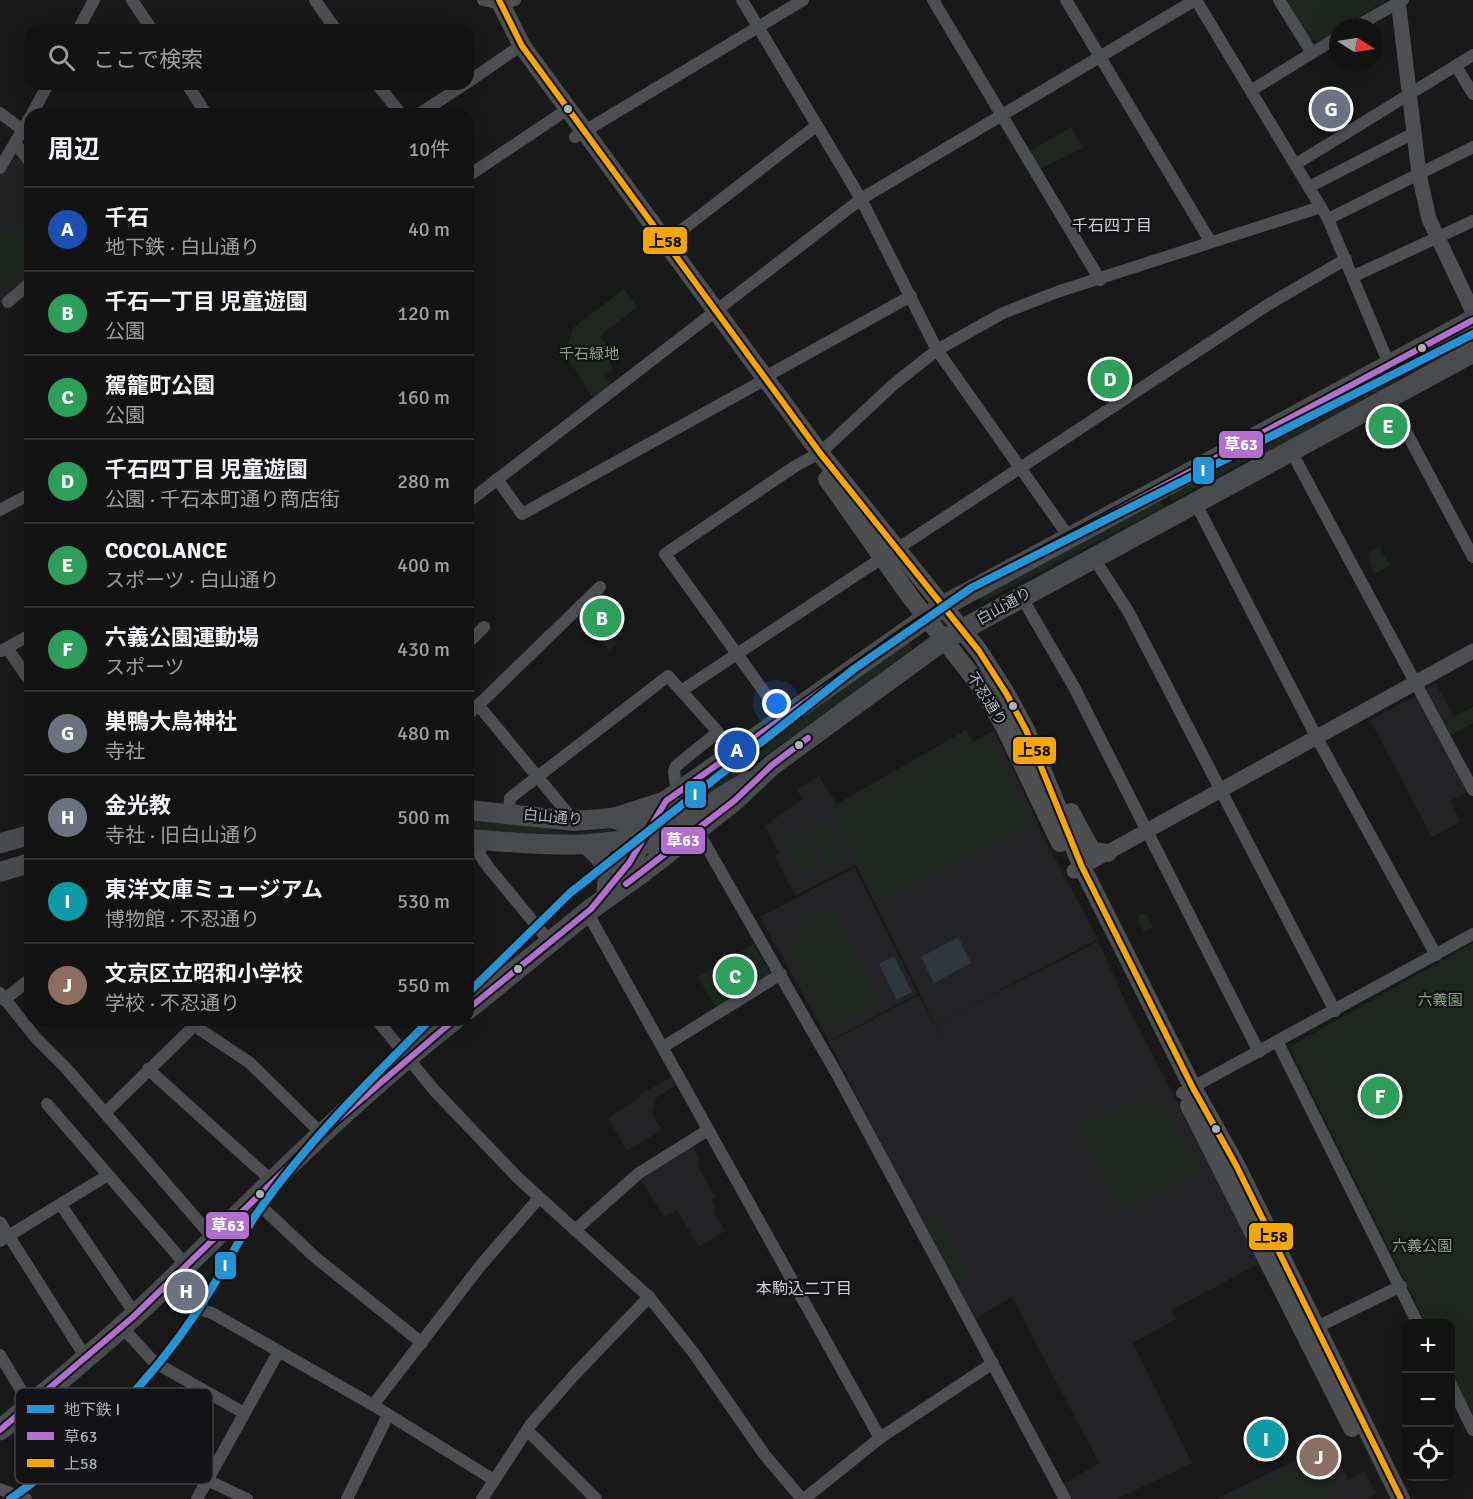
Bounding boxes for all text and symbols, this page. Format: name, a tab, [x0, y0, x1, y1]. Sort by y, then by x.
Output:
north arrow	[1329, 18, 1383, 72]
search box	[24, 24, 474, 90]
icon: search	[45, 41, 78, 74]
text: ここで検索	[93, 46, 203, 73]
pin: G	[1312, 86, 1350, 132]
unlabelled marker	[562, 103, 574, 115]
text: 周辺	[48, 134, 100, 166]
text: 10件	[408, 137, 450, 162]
text: 千石	[105, 204, 149, 231]
district label: 千石四丁目	[1072, 216, 1152, 236]
text: A	[61, 217, 74, 242]
text: 40 m	[408, 217, 450, 242]
line badge: 上58	[642, 226, 688, 255]
text: 上58	[648, 232, 682, 252]
text: 地下鉄 · 白山通り	[105, 235, 260, 260]
text: 千石一丁目 児童遊園	[105, 288, 308, 315]
text: B	[61, 301, 74, 326]
text: 120 m	[397, 301, 450, 326]
text: 公園	[105, 319, 145, 344]
unlabelled marker	[1416, 342, 1428, 354]
park label: 千石緑地	[559, 345, 619, 363]
pin: D	[1090, 356, 1130, 401]
text: 駕籠町公園	[105, 372, 215, 399]
text: C	[61, 385, 74, 410]
text: 160 m	[397, 385, 450, 410]
text: 公園	[105, 403, 145, 428]
pin: E	[1368, 404, 1408, 448]
line badge: 草63	[1218, 430, 1264, 459]
text: 草63	[1224, 435, 1258, 455]
text: 千石四丁目 児童遊園	[105, 456, 308, 483]
line badge: I	[1192, 456, 1215, 485]
text: I	[1200, 461, 1206, 481]
text: D	[61, 469, 74, 494]
text: 280 m	[397, 469, 450, 494]
text: 公園 · 千石本町通り商店街	[105, 487, 340, 512]
text: COCOLANCE	[105, 537, 228, 564]
text: E	[62, 553, 73, 578]
text: 400 m	[397, 553, 450, 578]
text: スポーツ · 白山通り	[105, 568, 280, 593]
street label: 白山通り	[973, 584, 1035, 628]
pin: B	[582, 596, 622, 640]
text: 六義公園運動場	[105, 624, 259, 651]
text: F	[62, 637, 73, 662]
text: 430 m	[397, 637, 450, 662]
text: スポーツ	[105, 655, 185, 680]
street label: 不忍通り	[963, 669, 1011, 729]
your location	[762, 689, 791, 718]
unlabelled marker	[1007, 700, 1019, 712]
text: 巣鴨大鳥神社	[105, 708, 237, 735]
text: G	[61, 721, 74, 746]
text: 480 m	[397, 721, 450, 746]
pin: A	[718, 728, 756, 772]
line badge: 上58	[1012, 736, 1057, 765]
text: 寺社	[105, 739, 145, 764]
unlabelled marker	[793, 739, 805, 751]
text: 上58	[1017, 741, 1051, 761]
line badge: I	[684, 780, 707, 809]
text: I	[692, 785, 698, 805]
text: 金光教	[105, 792, 171, 819]
text: H	[61, 805, 74, 830]
text: 500 m	[397, 805, 450, 830]
street label: 白山通り	[522, 805, 584, 829]
text: 寺社 · 旧白山通り	[105, 823, 260, 848]
line badge: 草63	[660, 826, 706, 855]
text: 草63	[666, 831, 700, 851]
text: 東洋文庫ミュージアム	[105, 876, 323, 903]
text: I	[64, 889, 71, 914]
text: 530 m	[397, 889, 450, 914]
text: 博物館 · 不忍通り	[105, 907, 260, 932]
pin: C	[716, 954, 754, 998]
text: 文京区立昭和小学校	[105, 960, 303, 987]
unlabelled marker	[512, 963, 524, 975]
text: J	[63, 973, 72, 998]
text: 550 m	[397, 973, 450, 998]
text: 学校 · 不忍通り	[105, 991, 240, 1016]
park label: 六義園	[1417, 991, 1463, 1009]
pin: F	[1360, 1074, 1400, 1118]
unlabelled marker	[1210, 1123, 1222, 1135]
unlabelled marker	[254, 1188, 266, 1200]
line badge: 草63	[205, 1211, 250, 1240]
text: 草63	[211, 1216, 245, 1236]
line badge: 上58	[1248, 1222, 1294, 1251]
text: 上58	[1254, 1227, 1288, 1247]
park label: 六義公園	[1392, 1237, 1452, 1255]
line badge: I	[214, 1251, 237, 1280]
text: I	[222, 1256, 228, 1276]
pin: H	[166, 1268, 206, 1314]
district label: 本駒込二丁目	[756, 1279, 852, 1299]
map controls	[1401, 1319, 1455, 1481]
button: +	[1401, 1319, 1455, 1373]
button: −	[1401, 1373, 1455, 1427]
legend	[15, 1388, 213, 1484]
text: 地下鉄 I	[64, 1400, 120, 1420]
pin: I	[1246, 1416, 1286, 1462]
text: 草63	[64, 1427, 97, 1447]
button: locate	[1401, 1427, 1455, 1481]
pin: J	[1300, 1434, 1338, 1480]
text: 上58	[64, 1454, 97, 1474]

